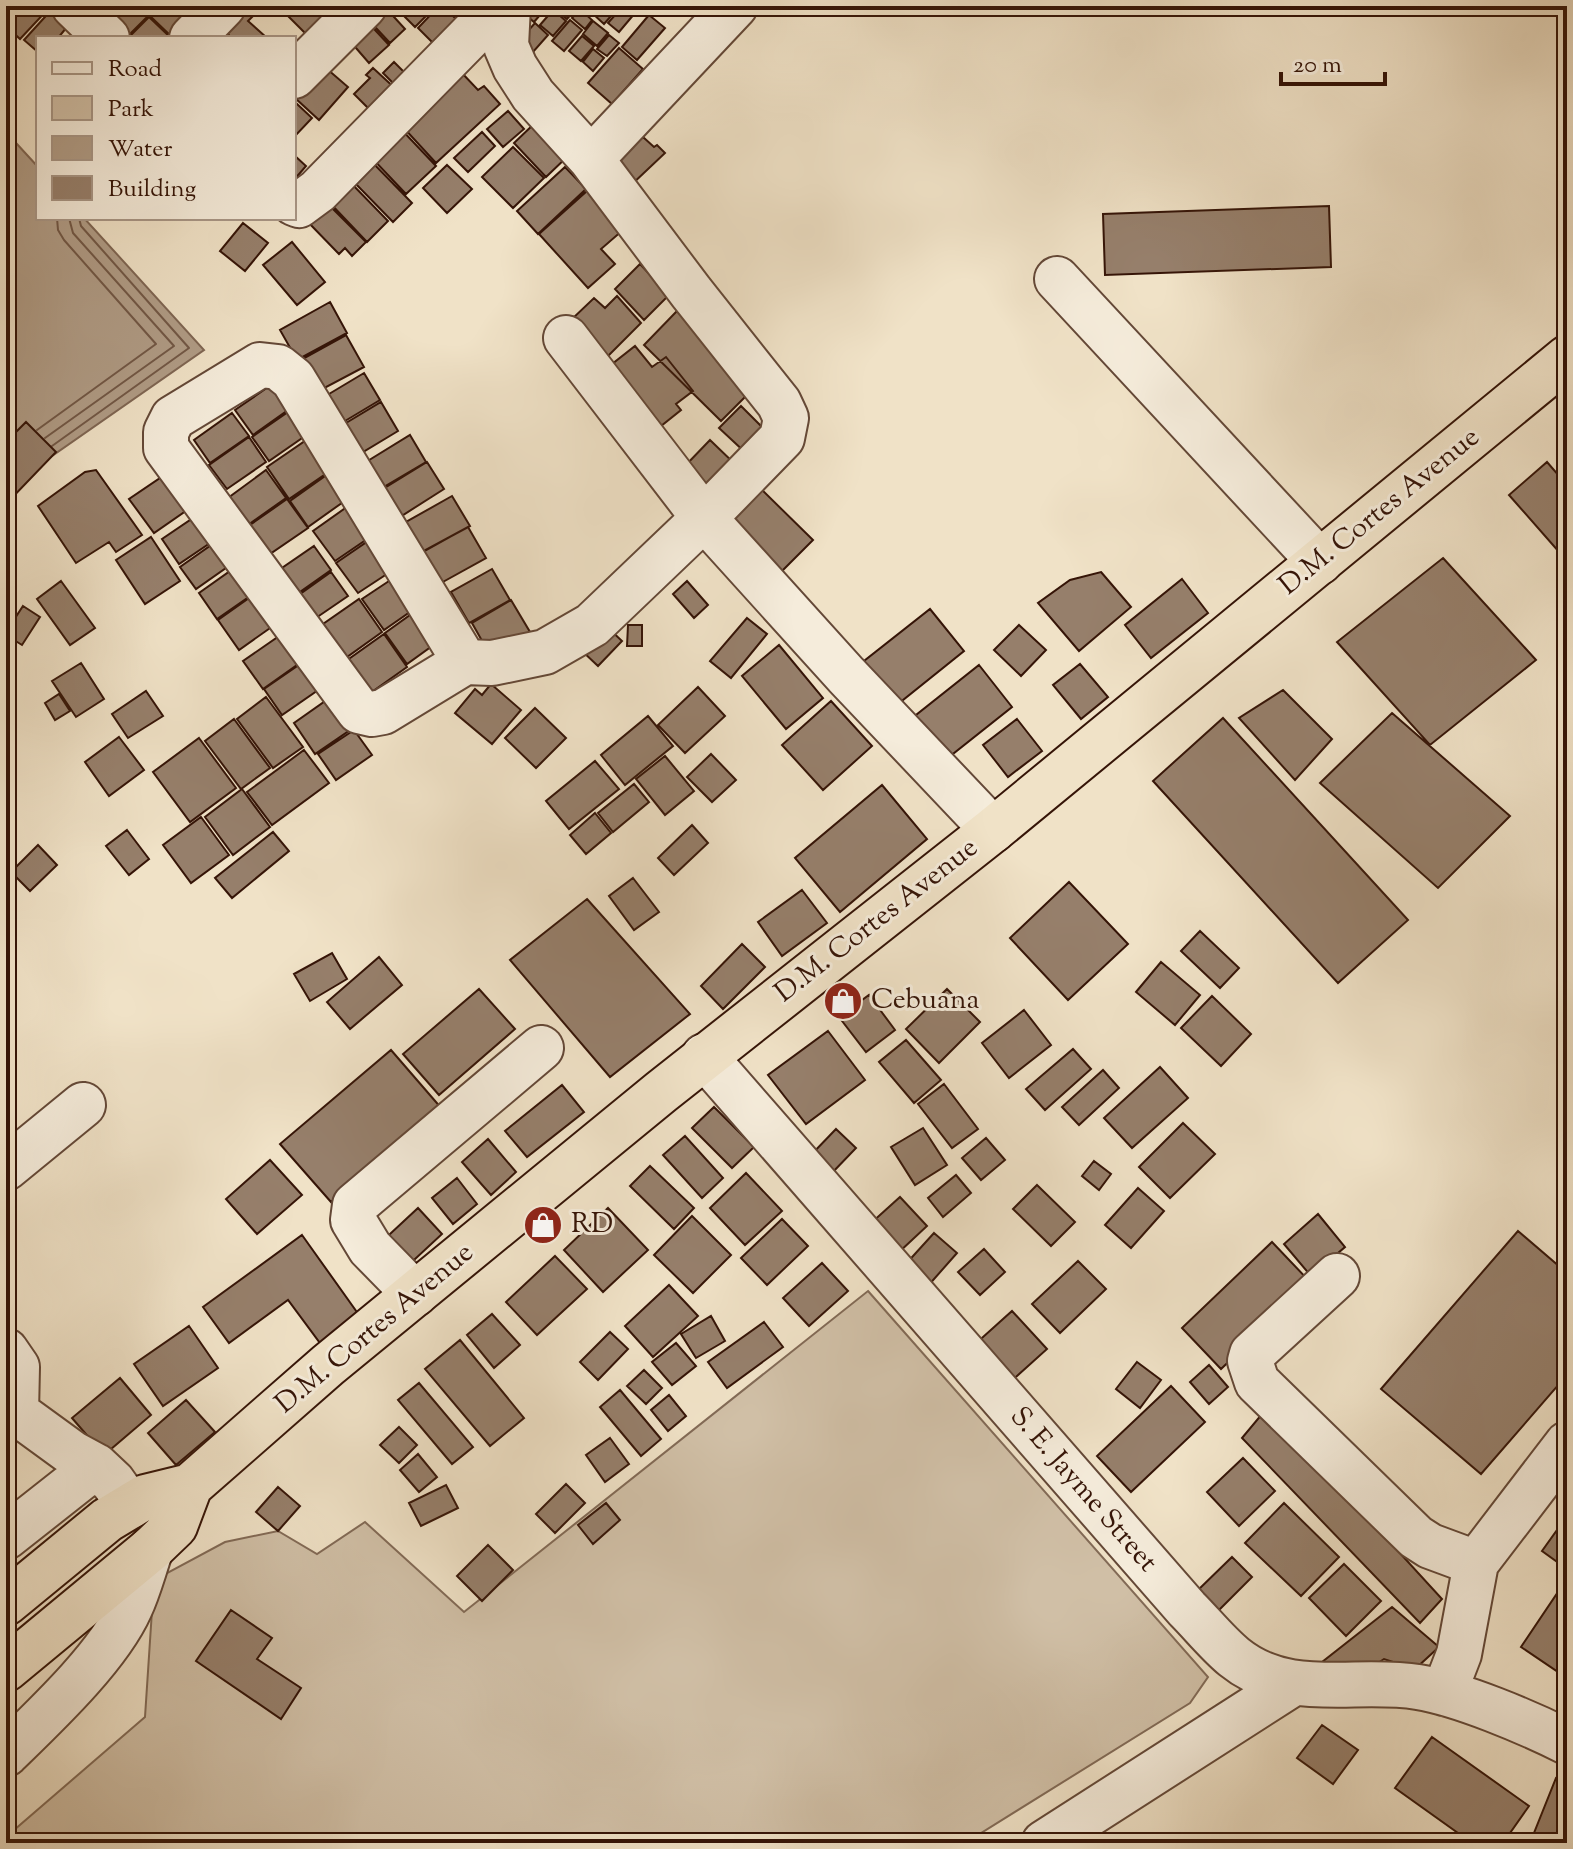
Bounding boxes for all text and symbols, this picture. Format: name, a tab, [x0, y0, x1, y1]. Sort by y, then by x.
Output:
legend	[36, 36, 296, 220]
scale bar	[1281, 36, 1385, 86]
text: 20 m	[1293, 49, 1342, 83]
text: Road	[108, 53, 162, 87]
text: Park	[108, 93, 154, 127]
text: Water	[108, 133, 172, 167]
text: Building	[108, 173, 197, 207]
street label: D.M. Cortes Avenue	[1271, 418, 1489, 606]
street label: D.M. Cortes Avenue	[767, 829, 987, 1013]
shop icon: Cebuana	[822, 980, 864, 1022]
place label: Cebuana	[871, 981, 979, 1021]
shop icon: RD	[522, 1204, 564, 1246]
place label: RD	[571, 1205, 613, 1245]
street label: D.M. Cortes Avenue	[267, 1234, 483, 1424]
street label: S. E. Jayme Street	[1000, 1399, 1166, 1582]

